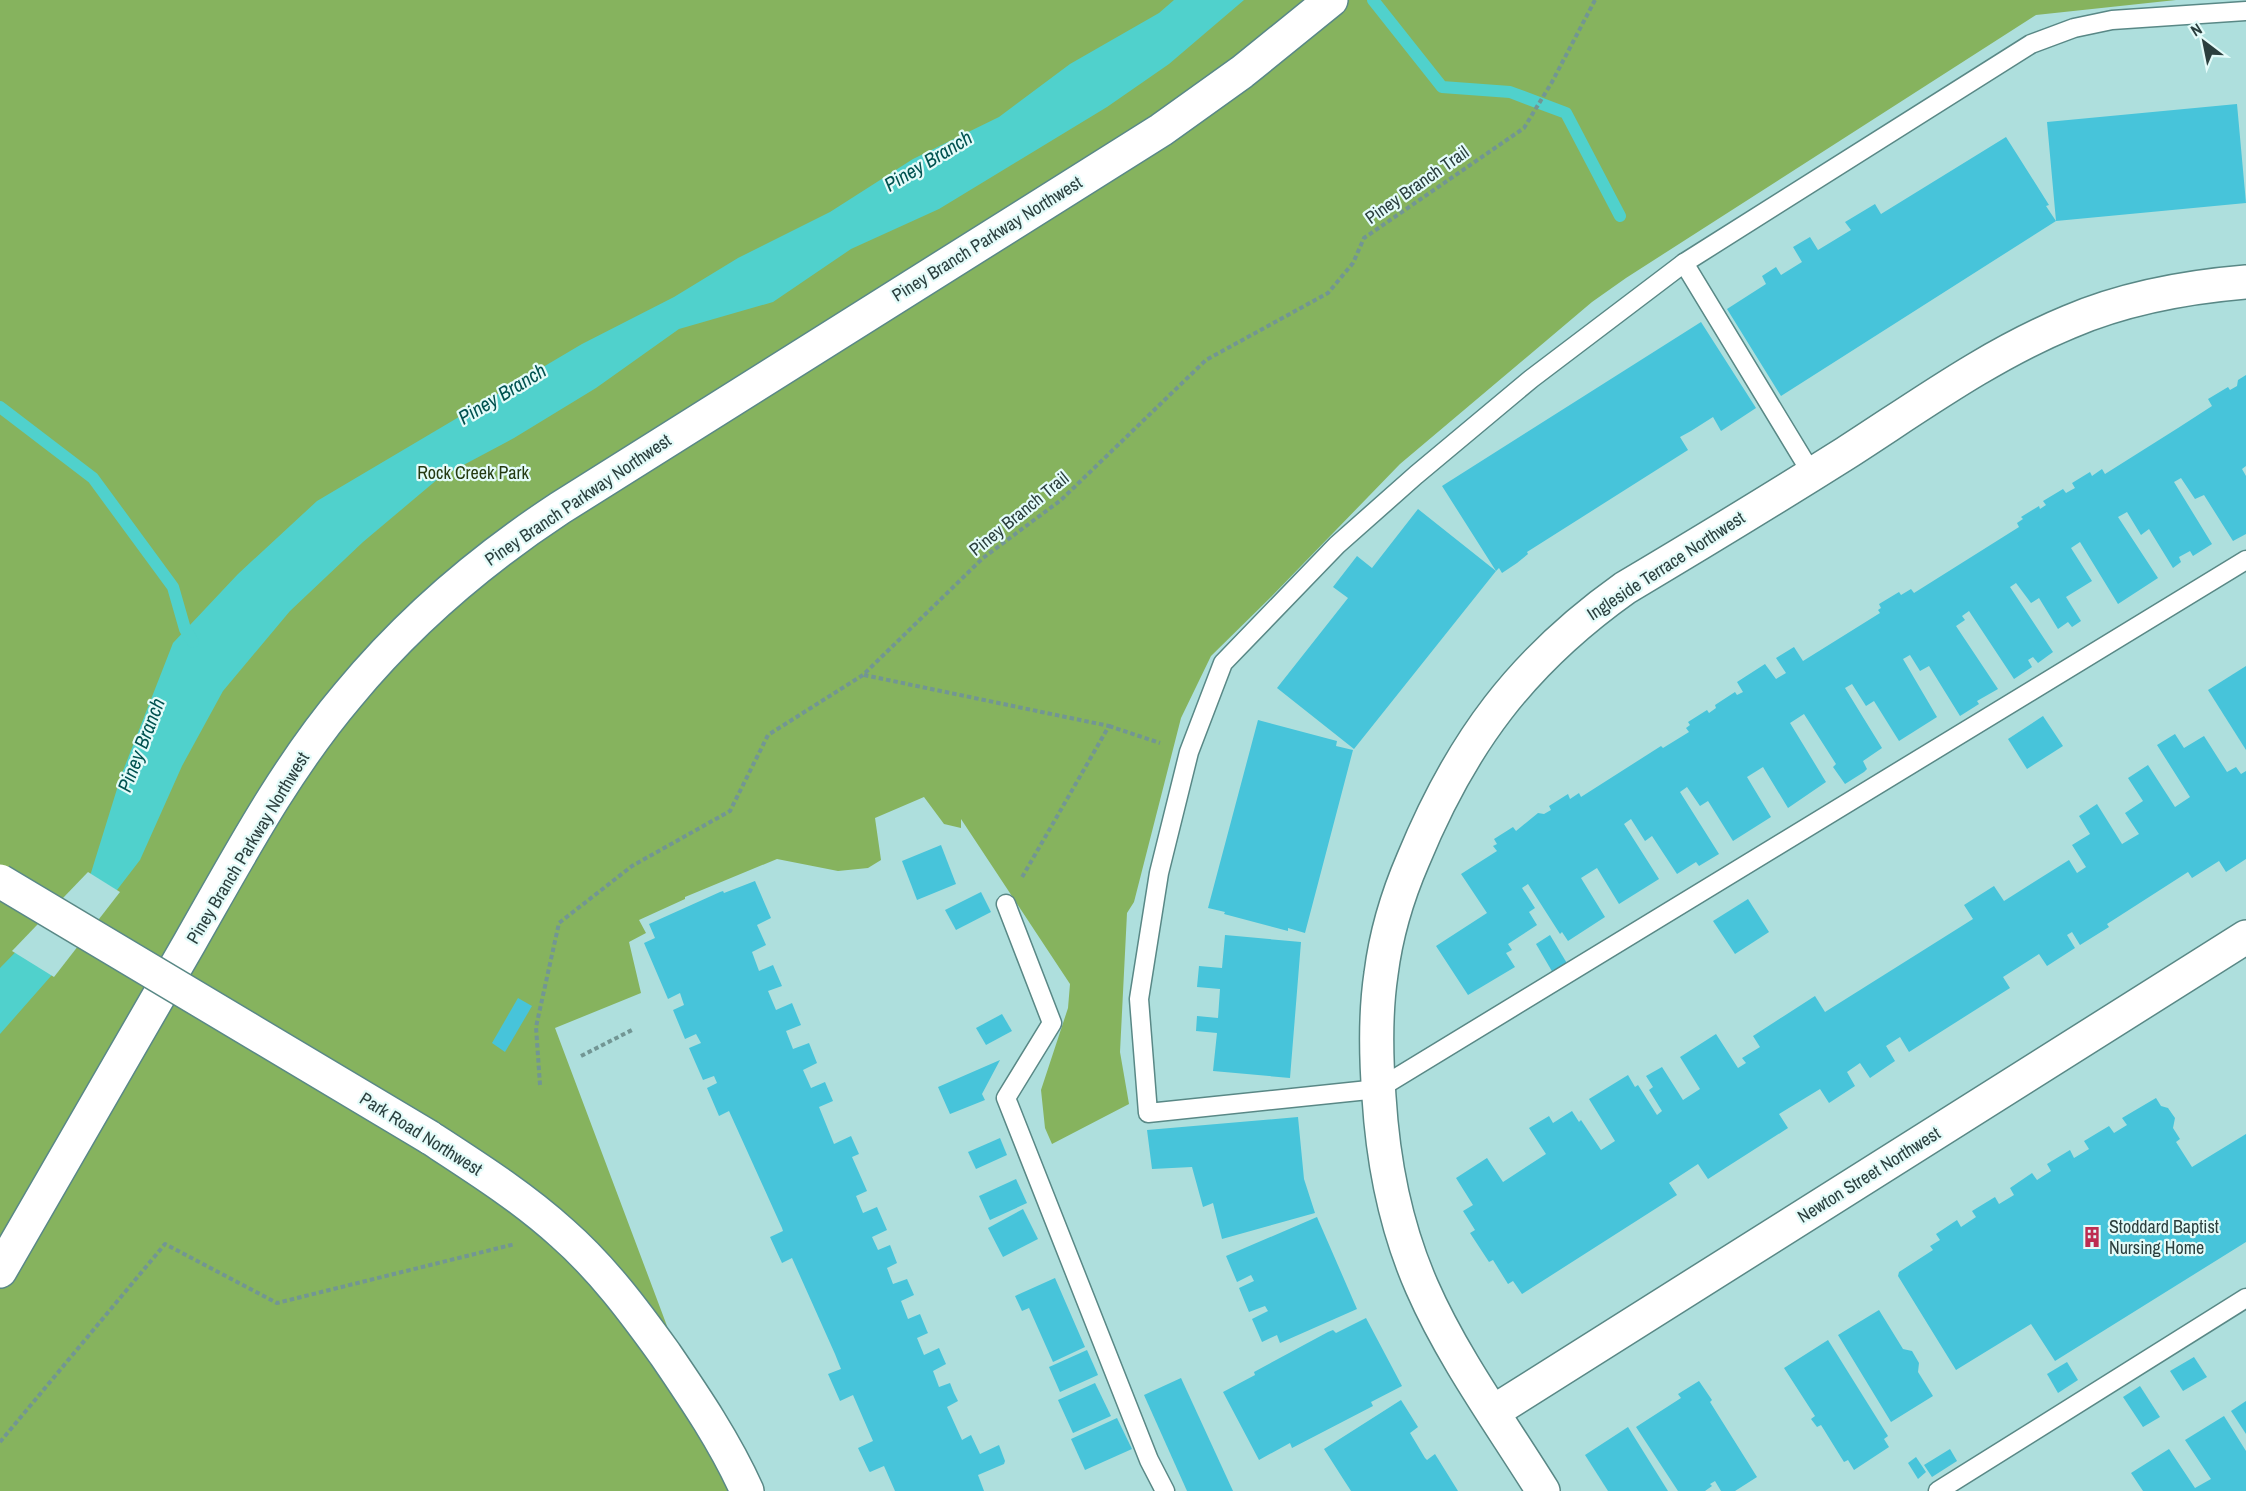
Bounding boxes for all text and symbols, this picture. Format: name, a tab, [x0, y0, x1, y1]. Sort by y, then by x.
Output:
north arrow	[2174, 12, 2234, 72]
text: N	[2186, 17, 2206, 41]
water label: Piney Branch	[879, 124, 977, 198]
street label: Piney Branch Trail	[1360, 140, 1474, 230]
street label: Piney Branch Parkway Northwest	[887, 170, 1087, 307]
water label: Piney Branch	[453, 357, 551, 431]
street label: Piney Branch Parkway Northwest	[480, 428, 676, 571]
park label: Rock Creek Park	[417, 460, 529, 485]
street label: Piney Branch Trail	[964, 466, 1074, 562]
street label: Ingleside Terrace Northwest	[1582, 505, 1749, 626]
water label: Piney Branch	[110, 694, 171, 796]
street label: Piney Branch Parkway Northwest	[180, 747, 315, 948]
street label: Park Road Northwest	[355, 1086, 487, 1181]
street label: Newton Street Northwest	[1793, 1121, 1945, 1229]
place label: Stoddard Baptist Nursing Home	[2109, 1214, 2219, 1260]
building icon: Stoddard Baptist Nursing Home	[2080, 1225, 2104, 1249]

